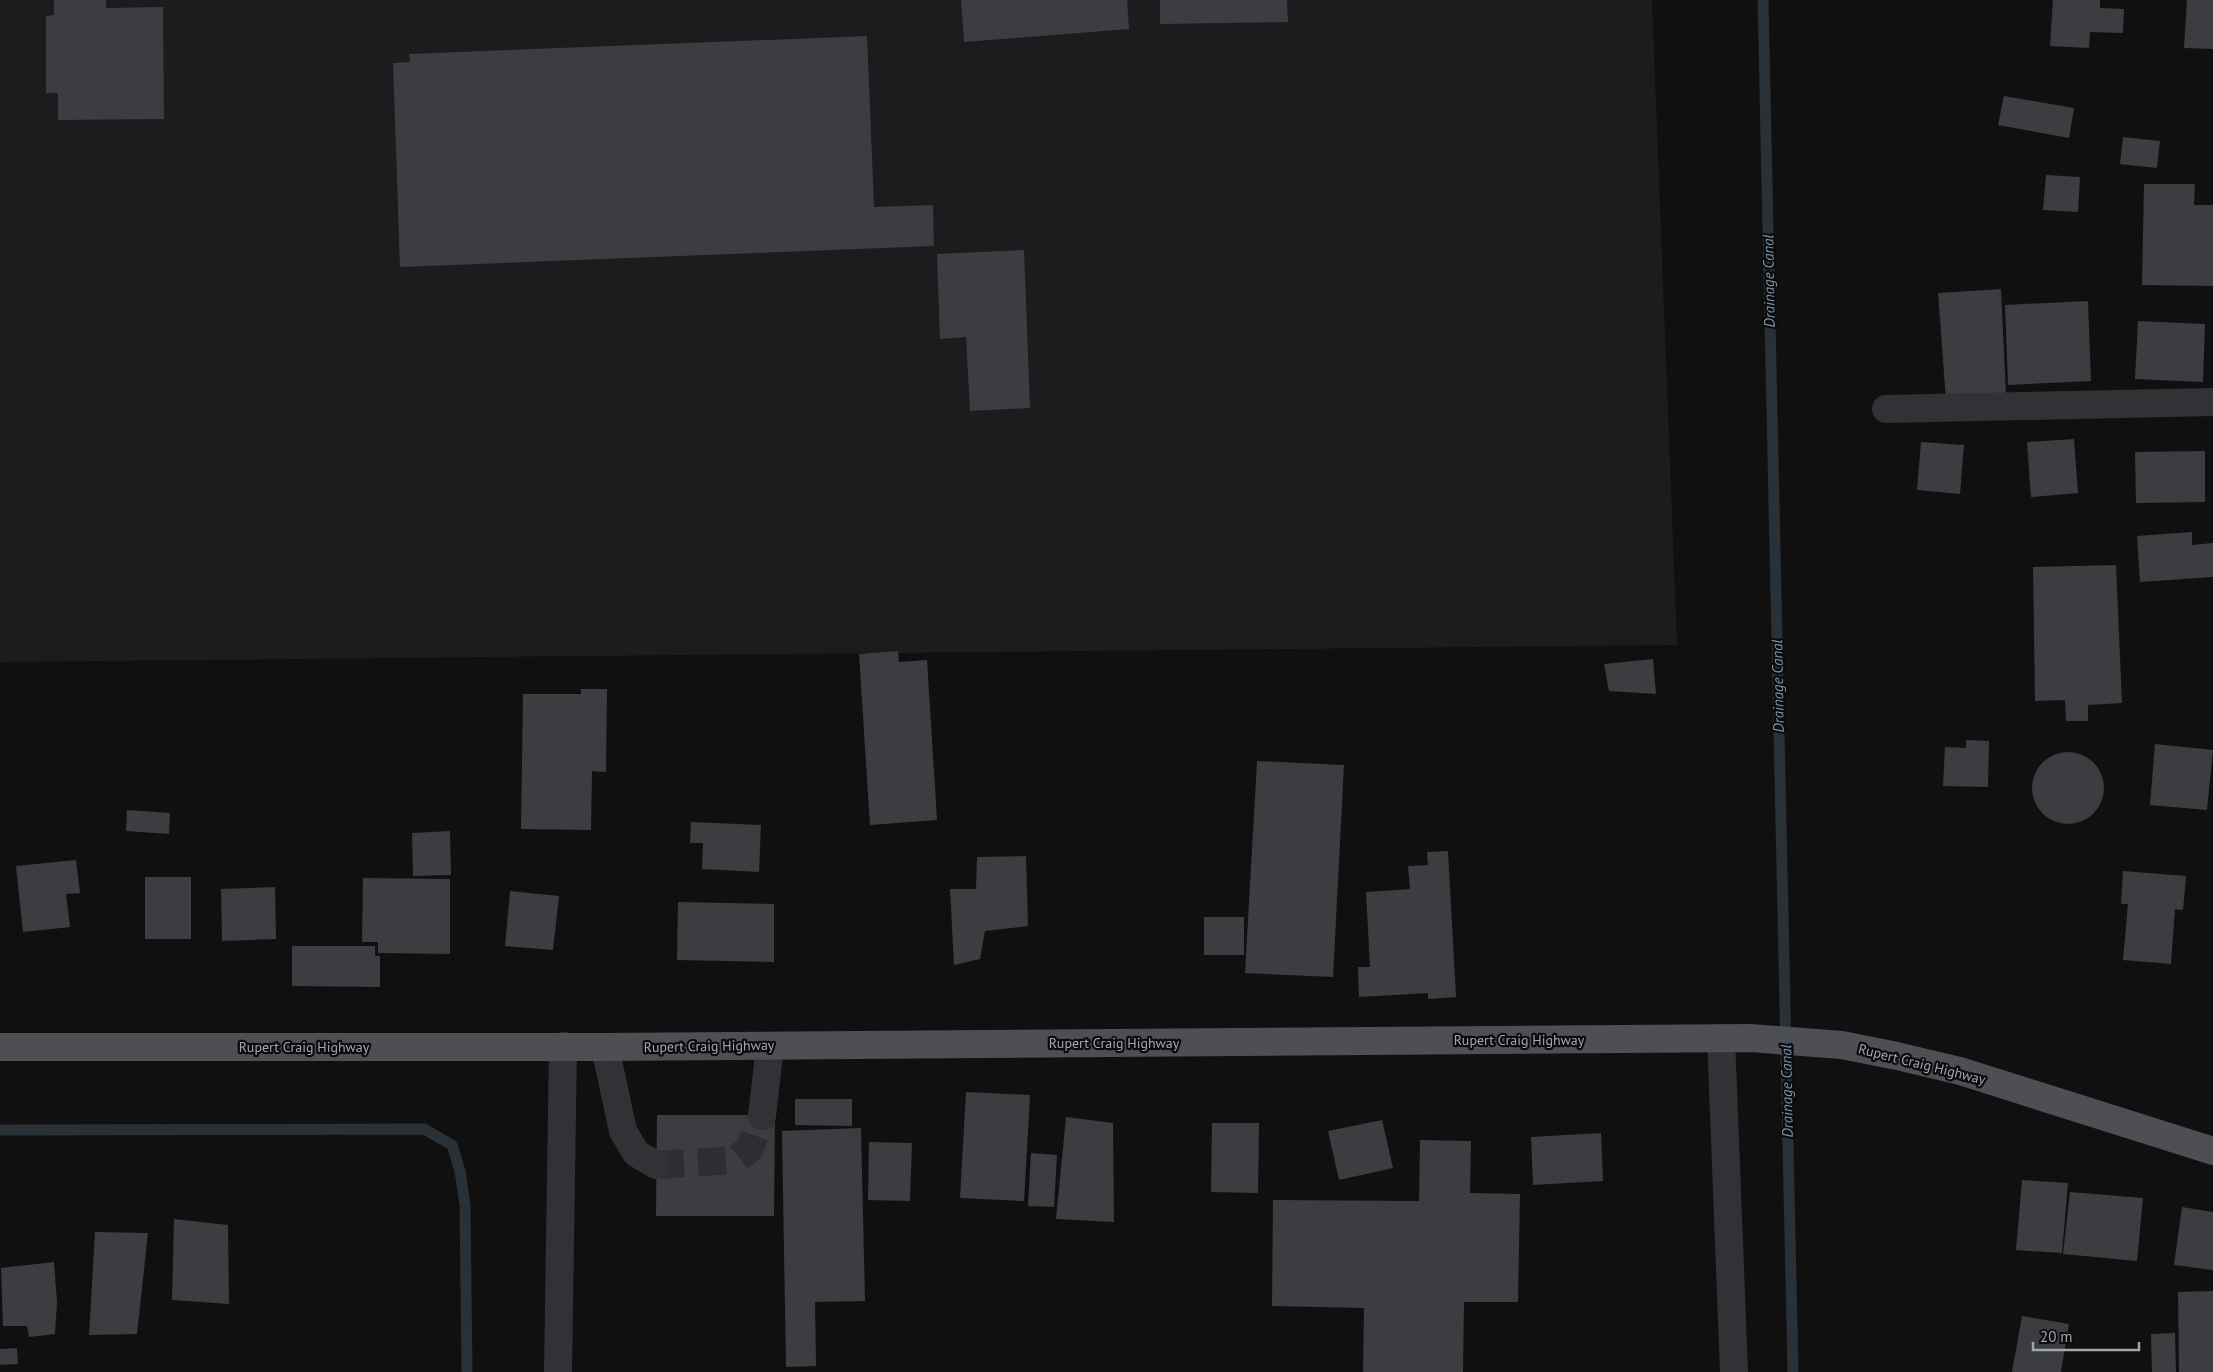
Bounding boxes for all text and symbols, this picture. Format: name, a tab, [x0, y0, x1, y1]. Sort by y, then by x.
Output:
water label: Drainage Canal	[1758, 234, 1779, 328]
water label: Drainage Canal	[1767, 639, 1788, 733]
street label: Rupert Craig Highway	[1454, 1031, 1585, 1049]
street label: Rupert Craig Highway	[1049, 1034, 1180, 1052]
street label: Rupert Craig Highway	[644, 1036, 775, 1056]
street label: Rupert Craig Highway	[239, 1038, 370, 1056]
street label: Rupert Craig Highway	[1856, 1039, 1988, 1089]
water label: Drainage Canal	[1776, 1044, 1797, 1138]
scale bar	[2033, 1320, 2139, 1352]
text: 20 m	[2040, 1327, 2073, 1346]

